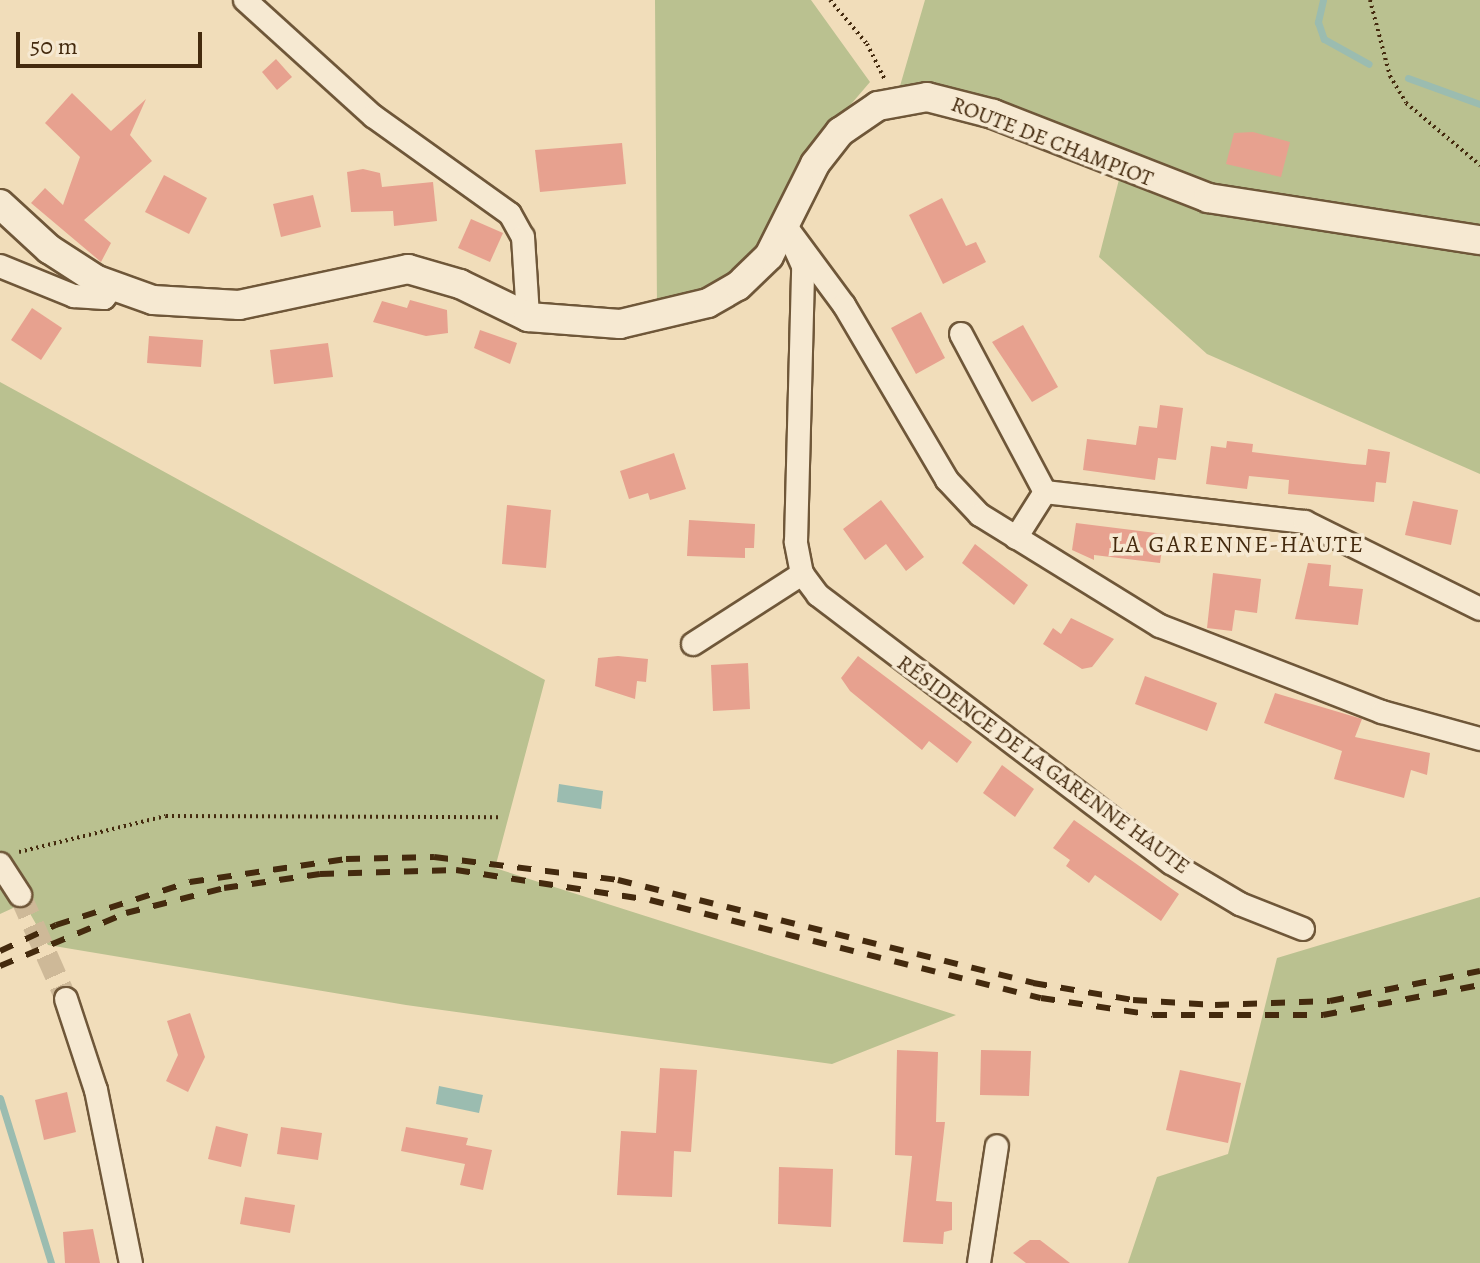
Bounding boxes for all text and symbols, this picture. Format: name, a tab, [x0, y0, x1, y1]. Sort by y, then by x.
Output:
scale bar	[20, 16, 206, 66]
text: 50 m	[30, 30, 78, 62]
street label: ROUTE DE CHAMPIOT	[947, 91, 1157, 193]
district label: LA GARENNE-HAUTE	[1111, 531, 1365, 559]
street label: RÉSIDENCE DE LA GARENNE HAUTE	[892, 650, 1194, 880]

